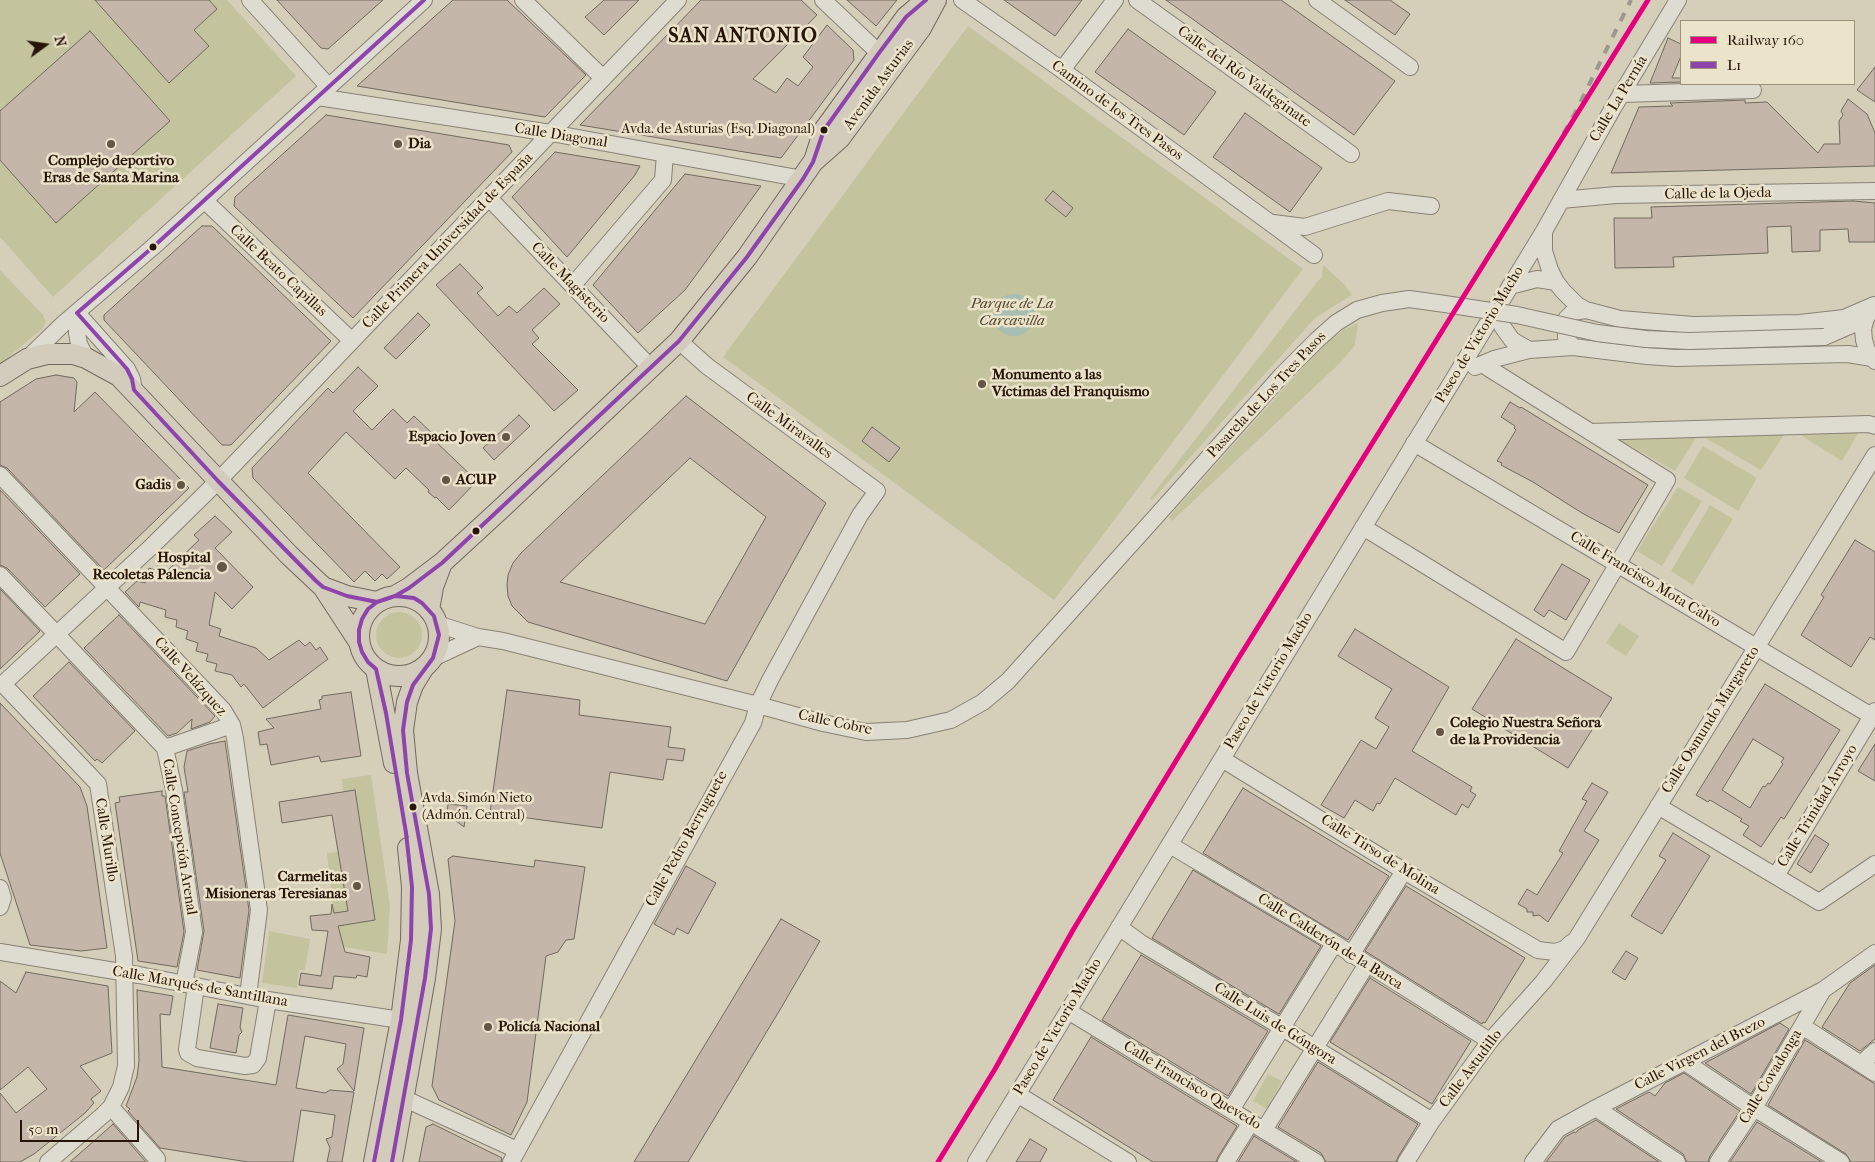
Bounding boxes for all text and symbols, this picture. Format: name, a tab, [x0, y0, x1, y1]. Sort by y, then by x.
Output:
north arrow	[20, 20, 70, 70]
legend	[1680, 20, 1855, 85]
street label: Calle del Río Valdeginate	[1174, 22, 1314, 132]
district label: SAN ANTONIO	[667, 25, 819, 49]
text: Railway 160	[1727, 31, 1804, 49]
text: N	[51, 34, 70, 48]
street label: Avenida Asturias	[840, 36, 918, 134]
street label: Calle La Pernía	[1586, 52, 1652, 146]
text: L1	[1727, 56, 1741, 74]
street label: Camino de los Tres Pasos	[1048, 57, 1186, 165]
street label: Calle Diagonal	[513, 120, 609, 152]
place label: Avda. de Asturias (Esq. Diagonal)	[621, 122, 815, 138]
marker: Avda. de Asturias (Esq. Diagonal)	[819, 125, 829, 135]
place label: Dia	[408, 135, 431, 153]
marker: Complejo deportivo Eras de Santa Marina	[105, 138, 117, 150]
marker: Dia	[392, 138, 404, 150]
street label: Calle Primera Universidad de España	[359, 149, 537, 333]
place label: Complejo deportivo Eras de Santa Marina	[43, 152, 179, 187]
street label: Calle de la Ojeda	[1664, 184, 1772, 204]
street label: Calle Beato Capillas	[226, 221, 330, 321]
street label: Calle Magisterio	[527, 239, 613, 327]
unlabelled marker	[148, 242, 158, 252]
street label: Paseo de Victorio Macho	[1432, 263, 1528, 407]
park label: Parque de La Carcavilla	[970, 295, 1054, 330]
street label: Pasarela de Los Tres Pasos	[1204, 328, 1330, 462]
place label: Monumento a las Víctimas del Franquismo	[992, 366, 1149, 401]
marker: Monumento a las Víctimas del Franquismo	[976, 378, 988, 390]
street label: Calle Miravalles	[742, 389, 836, 463]
place label: Espacio Joven	[408, 428, 496, 446]
marker: Espacio Joven	[500, 431, 512, 443]
place label: ACUP	[456, 471, 496, 489]
marker: ACUP	[440, 474, 452, 486]
place label: Gadis	[135, 476, 171, 494]
marker: Gadis	[175, 479, 187, 491]
unlabelled marker	[471, 526, 481, 536]
street label: Calle Francisco Mota Calvo	[1567, 528, 1723, 632]
place label: Hospital Recoletas Palencia	[92, 549, 211, 584]
marker: Hospital Recoletas Palencia	[215, 560, 229, 574]
street label: Paseo de Victorio Macho	[1221, 609, 1317, 753]
street label: Calle Velázquez	[150, 634, 230, 720]
street label: Calle Osmundo Margareto	[1658, 643, 1764, 797]
street label: Calle Cobre	[796, 706, 874, 740]
place label: Colegio Nuestra Señora de la Providencia	[1450, 714, 1601, 749]
marker: Colegio Nuestra Señora de la Providencia	[1434, 726, 1446, 738]
street label: Calle Trinidad Arroyo	[1774, 741, 1862, 871]
street label: Calle Concepción Arenal	[158, 758, 200, 916]
street label: Calle Pedro Berruguete	[642, 768, 732, 910]
place label: Avda. Simón Nieto (Admón. Central)	[422, 791, 532, 824]
street label: Calle Murillo	[91, 797, 121, 883]
marker: Avda. Simón Nieto (Admón. Central)	[408, 802, 418, 812]
street label: Calle Tirso de Molina	[1317, 811, 1443, 899]
place label: Carmelitas Misioneras Teresianas	[205, 868, 347, 903]
marker: Carmelitas Misioneras Teresianas	[351, 880, 363, 892]
street label: Calle Calderón de la Barca	[1254, 890, 1406, 994]
street label: Paseo de Victorio Macho	[1010, 955, 1106, 1099]
street label: Calle Marqués de Santillana	[111, 963, 289, 1011]
street label: Calle Luis de Góngora	[1210, 979, 1340, 1069]
street label: Calle Virgen del Brezo	[1632, 1013, 1768, 1095]
place label: Policía Nacional	[498, 1018, 600, 1036]
marker: Policía Nacional	[482, 1021, 494, 1033]
street label: Calle Astudillo	[1436, 1026, 1506, 1112]
street label: Calle Covadonga	[1736, 1027, 1806, 1127]
street label: Calle Francisco Quevedo	[1120, 1038, 1264, 1134]
scale bar	[22, 1110, 141, 1142]
text: 50 m	[28, 1120, 58, 1138]

